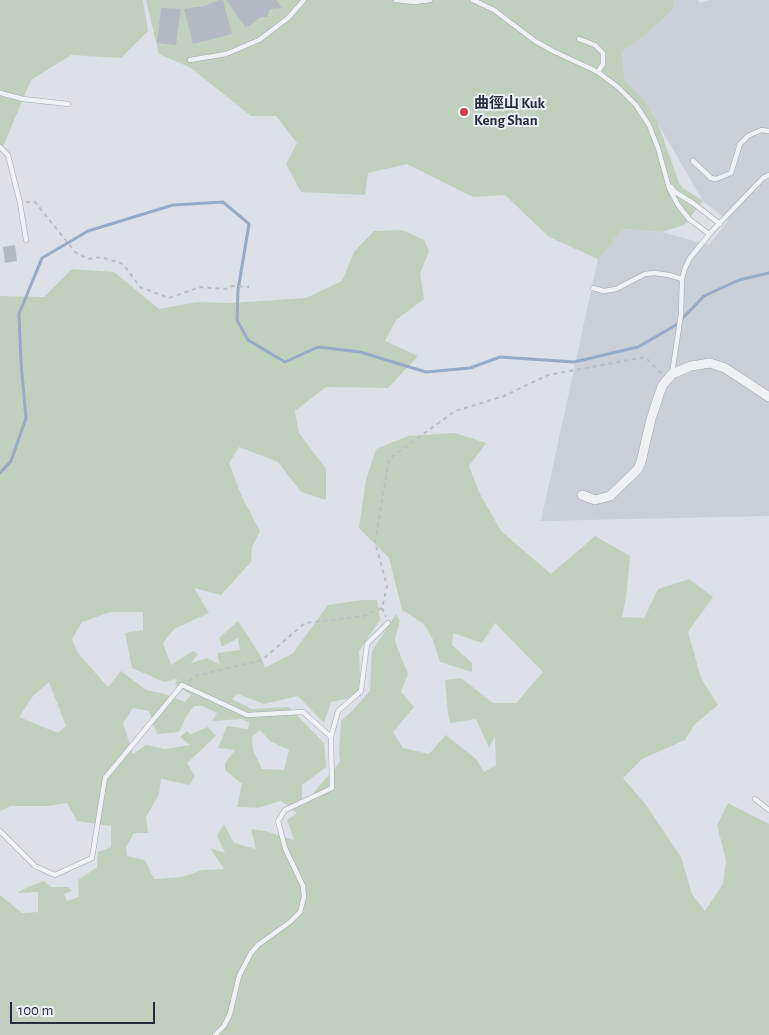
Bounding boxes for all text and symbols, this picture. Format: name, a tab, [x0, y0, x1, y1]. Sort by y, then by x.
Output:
place label: 曲徑山 Kuk Keng Shan	[474, 94, 545, 129]
marker: 曲徑山 Kuk Keng Shan	[458, 106, 470, 118]
scale bar	[12, 992, 158, 1024]
text: 100 m	[18, 1003, 53, 1018]

